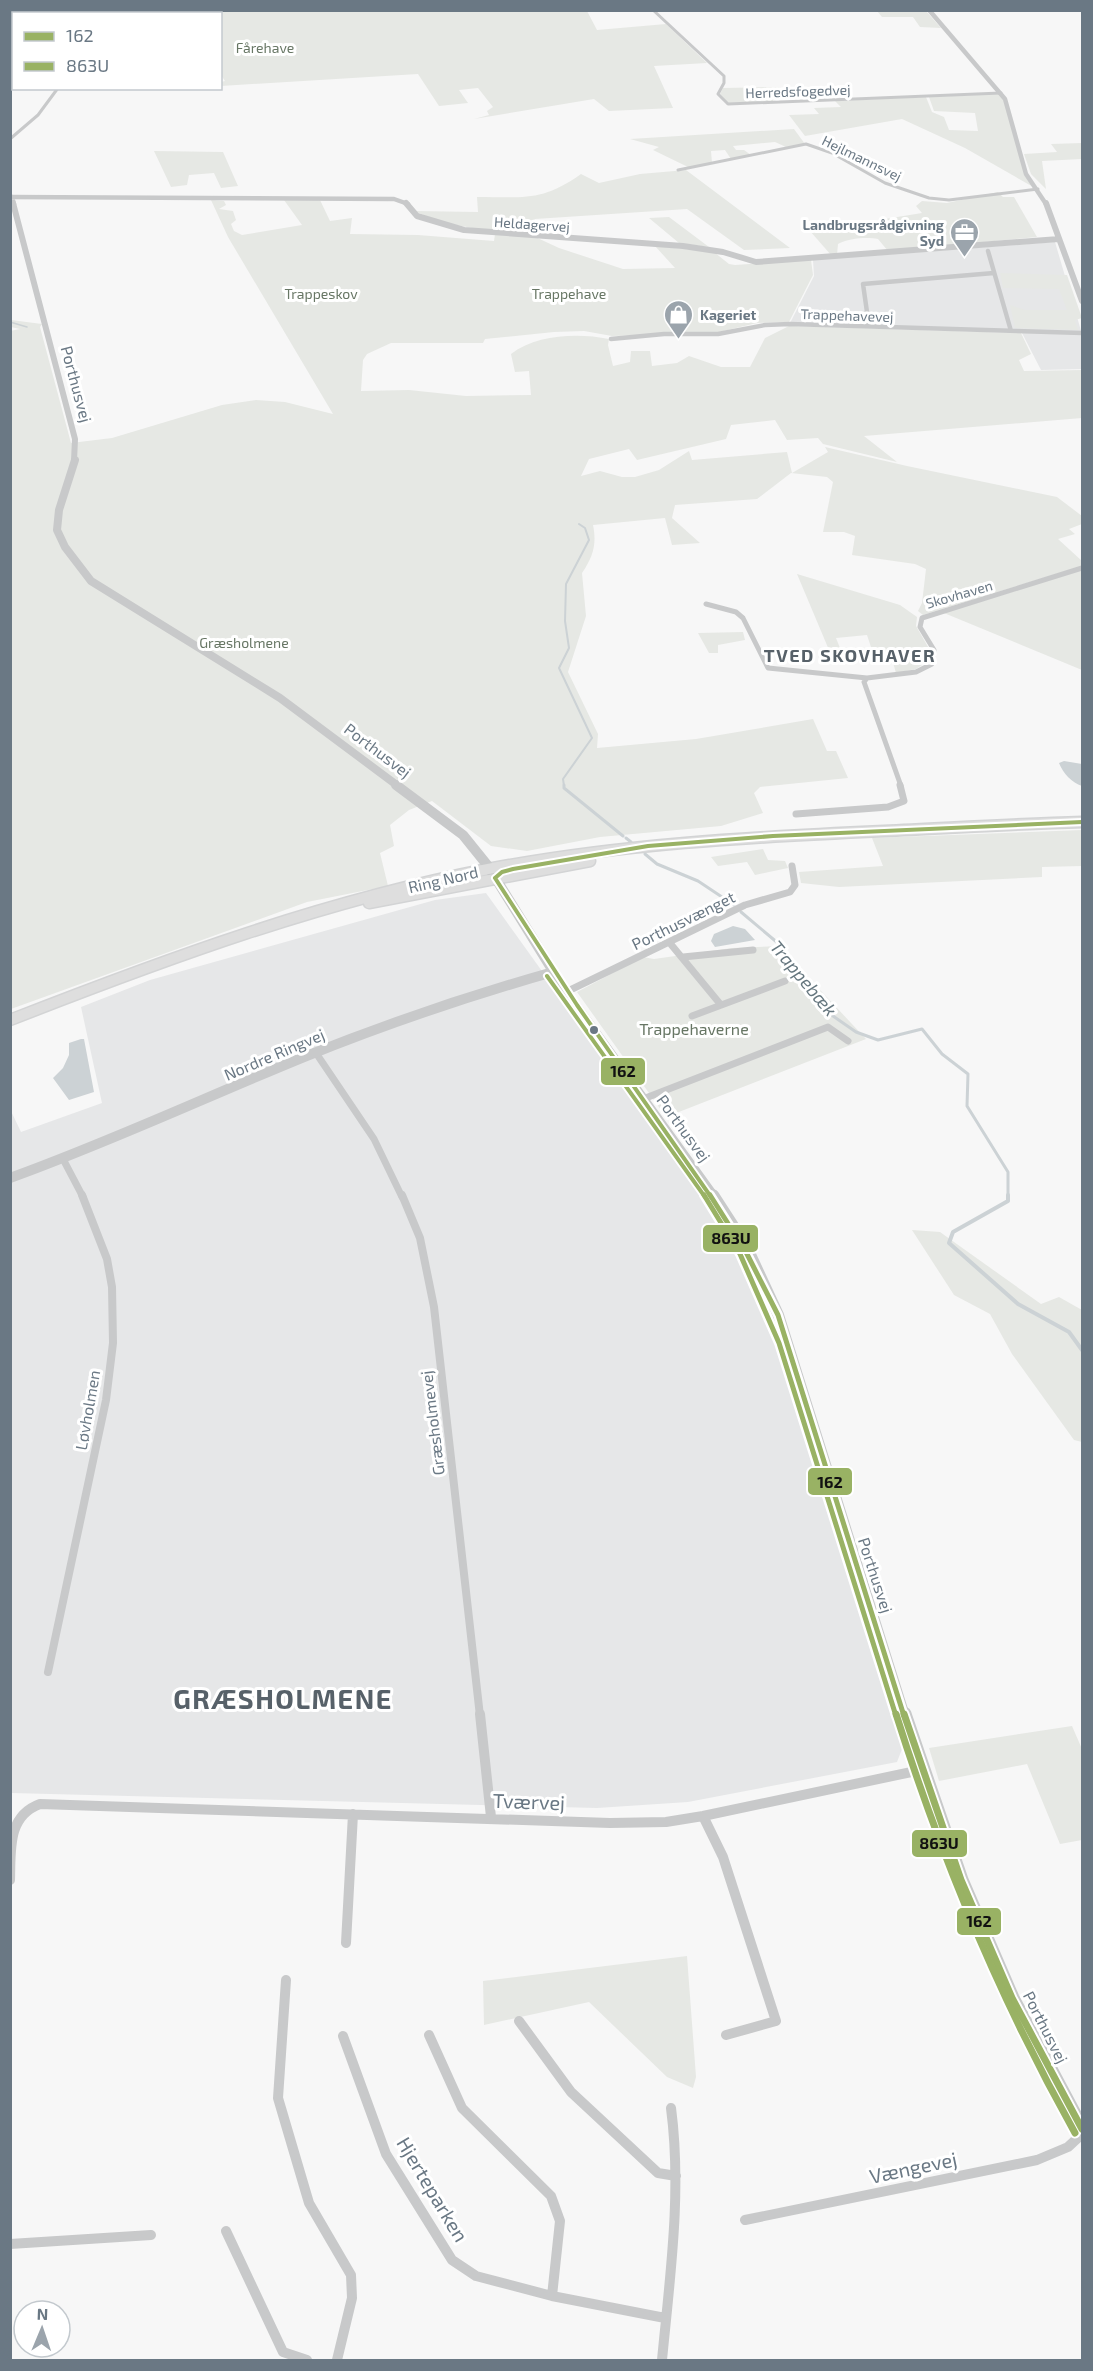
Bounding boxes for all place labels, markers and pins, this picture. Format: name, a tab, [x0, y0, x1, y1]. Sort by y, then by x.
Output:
place label: Landbrugsrådgivning Syd	[803, 216, 944, 249]
office icon: Landbrugsrådgivning Syd	[949, 216, 981, 258]
shop icon: Kageriet	[663, 298, 695, 340]
place label: Kageriet	[700, 306, 757, 323]
unlabelled marker	[588, 1024, 600, 1036]

